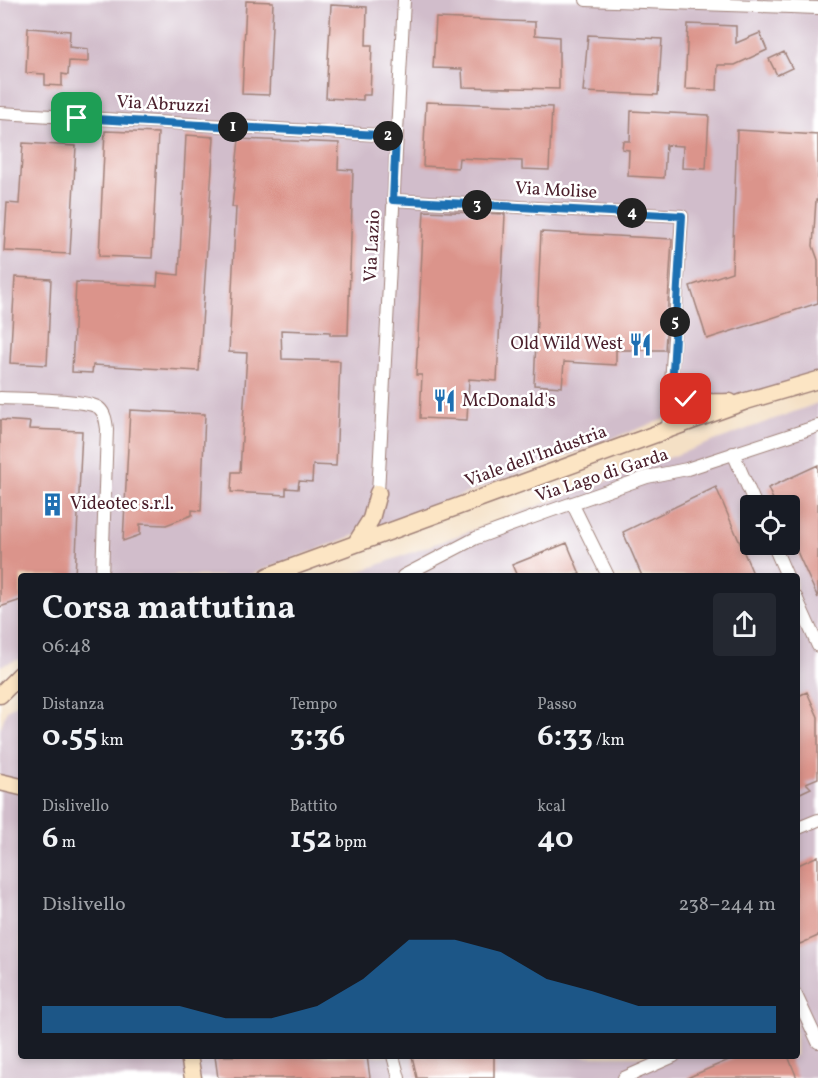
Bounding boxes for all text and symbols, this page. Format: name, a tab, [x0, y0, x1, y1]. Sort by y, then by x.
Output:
street label: Via Abruzzi	[116, 90, 210, 120]
pin	[51, 92, 102, 143]
icon: arrive	[60, 101, 93, 134]
pin: 1	[218, 112, 248, 142]
text: 1	[230, 116, 236, 138]
pin: 2	[373, 121, 403, 151]
text: 2	[384, 125, 392, 147]
street label: Via Molise	[514, 176, 598, 206]
pin: 3	[462, 190, 492, 220]
text: 3	[473, 194, 481, 216]
pin: 4	[617, 198, 647, 228]
text: 4	[627, 202, 637, 224]
street label: Via Lazio	[359, 209, 387, 283]
pin: 5	[660, 307, 690, 337]
text: 5	[671, 311, 679, 333]
restaurant icon: Old Wild West	[628, 331, 654, 357]
place label: Old Wild West	[511, 332, 623, 357]
pin	[660, 373, 711, 424]
icon: check	[669, 382, 702, 415]
restaurant icon: McDonald's	[431, 388, 457, 414]
place label: McDonald's	[462, 389, 556, 414]
street label: Viale dell'Industria	[461, 420, 611, 494]
street label: Via Lago di Garda	[532, 443, 672, 509]
building icon: Videotec s.r.l.	[39, 491, 65, 517]
place label: Videotec s.r.l.	[70, 492, 174, 517]
map controls	[740, 495, 800, 555]
button: locate	[740, 495, 800, 555]
text: Corsa mattutina	[42, 587, 296, 633]
button: share	[713, 593, 776, 656]
text: 06:48	[42, 633, 91, 661]
text: Distanza	[42, 694, 104, 716]
text: Tempo	[290, 694, 337, 716]
text: Passo	[537, 694, 577, 716]
text: 0.55	[42, 716, 98, 758]
text: 3:36	[290, 716, 345, 758]
text: 6:33	[537, 716, 593, 758]
text: km	[98, 730, 124, 752]
text: /km	[593, 730, 625, 752]
text: Dislivello	[42, 796, 109, 818]
text: Battito	[290, 796, 337, 818]
text: kcal	[537, 796, 566, 818]
text: 6	[42, 818, 58, 860]
text: 152	[290, 818, 332, 860]
text: 40	[537, 818, 573, 860]
text: m	[58, 832, 76, 854]
text: bpm	[332, 832, 367, 854]
text: Dislivello	[42, 891, 126, 919]
text: 238–244 m	[678, 891, 776, 919]

